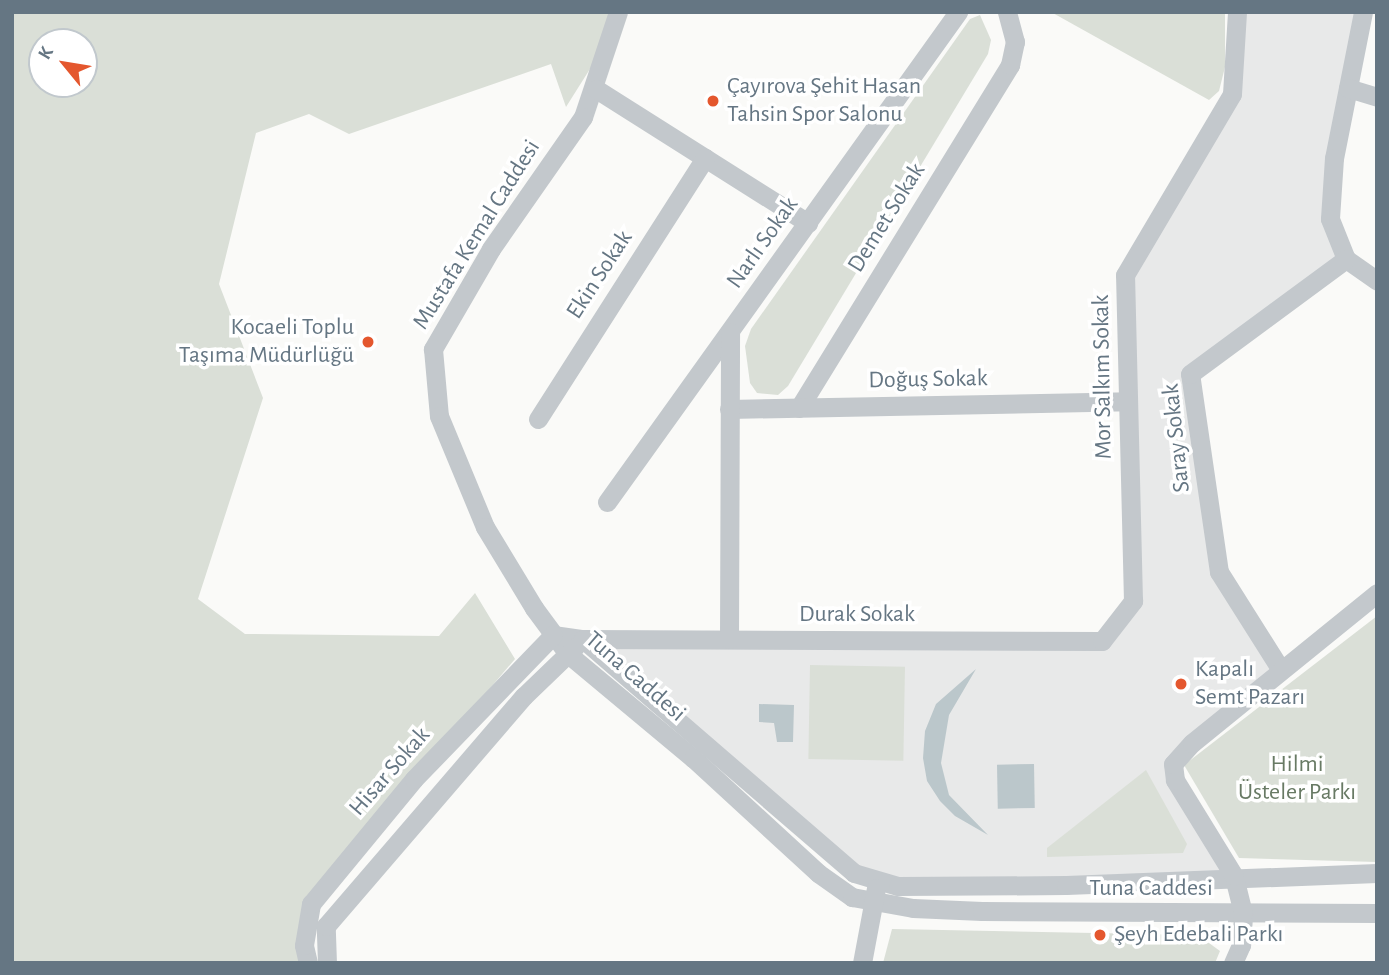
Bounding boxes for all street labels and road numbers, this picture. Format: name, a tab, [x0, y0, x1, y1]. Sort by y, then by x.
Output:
street label: Mustafa Kemal Caddesi	[407, 135, 547, 335]
street label: Demet Sokak	[842, 158, 932, 278]
street label: Narlı Sokak	[721, 192, 805, 294]
street label: Ekin Sokak	[561, 225, 639, 325]
street label: Mor Salkım Sokak	[1087, 294, 1119, 460]
street label: Doğuş Sokak	[868, 365, 988, 395]
street label: Saray Sokak	[1157, 382, 1197, 494]
street label: Durak Sokak	[799, 601, 915, 629]
street label: Tuna Caddesi	[579, 626, 691, 728]
street label: Hisar Sokak	[343, 721, 437, 823]
street label: Tuna Caddesi	[1089, 875, 1213, 903]

